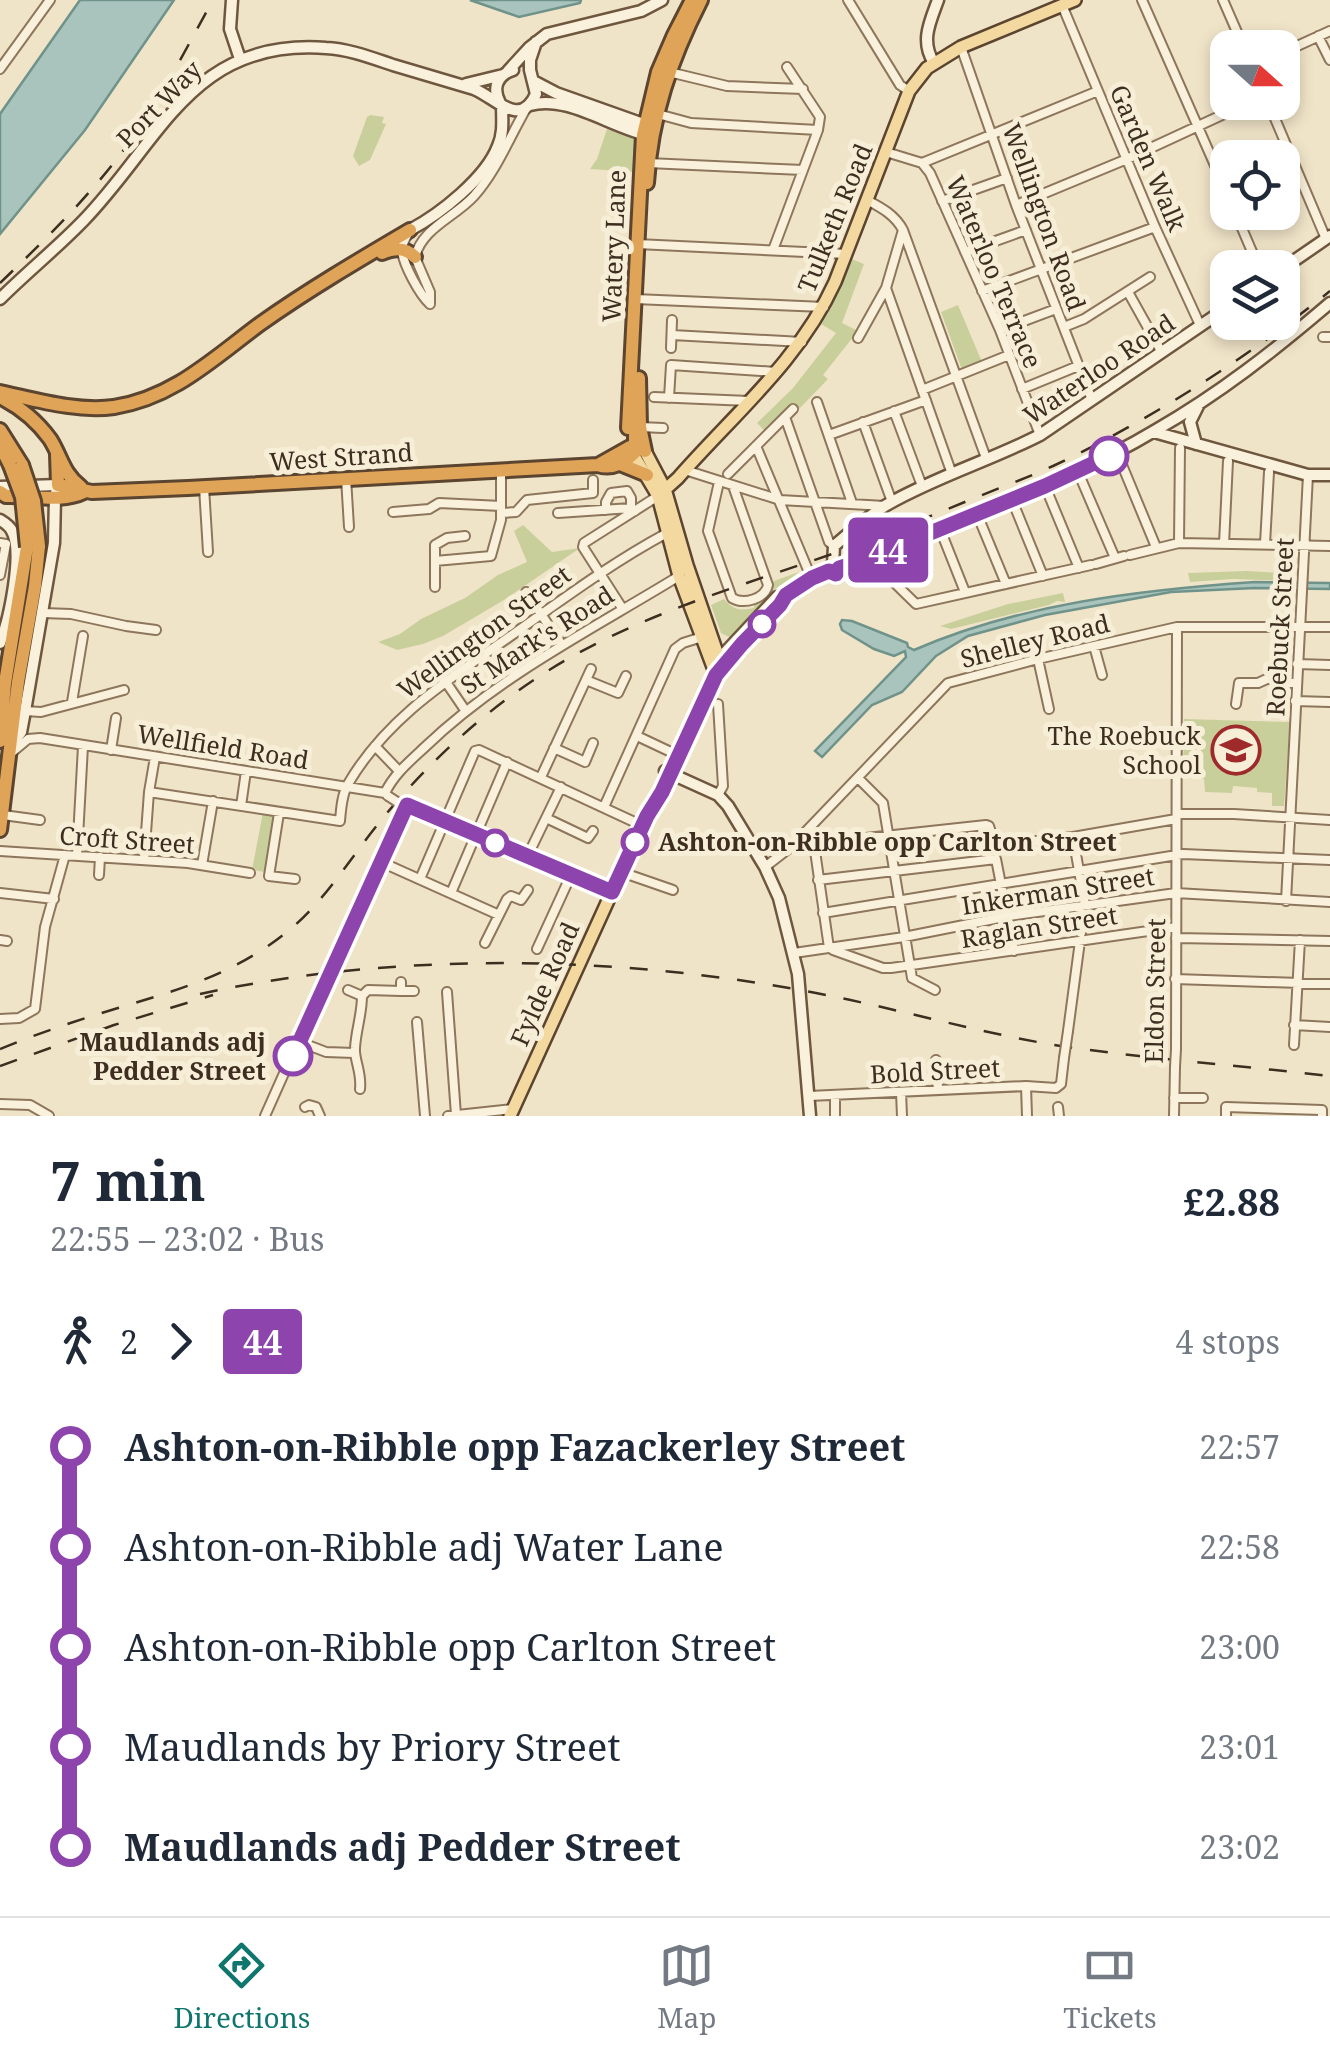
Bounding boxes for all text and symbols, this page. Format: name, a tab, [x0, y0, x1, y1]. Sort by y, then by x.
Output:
north arrow	[1210, 30, 1300, 120]
map controls	[1210, 30, 1300, 340]
street label: Port Way	[108, 52, 209, 154]
street label: Garden Walk	[1103, 79, 1195, 236]
street label: Wellington Road	[995, 118, 1095, 315]
street label: Tulketh Road	[789, 138, 879, 297]
button: locate	[1210, 140, 1300, 230]
street label: Watery Lane	[593, 169, 633, 323]
street label: Waterloo Terrace	[939, 170, 1051, 373]
button: layers	[1210, 250, 1300, 340]
street label: Waterloo Road	[1016, 305, 1181, 431]
street label: West Strand	[268, 434, 414, 478]
unlabelled marker	[1090, 437, 1128, 475]
line badge: 44	[843, 518, 933, 582]
text: 44	[868, 527, 908, 574]
street label: Roebuck Street	[1257, 537, 1301, 717]
street label: Wellington Street	[390, 557, 577, 706]
street label: St Mark's Road	[453, 577, 620, 701]
street label: Shelley Road	[957, 605, 1113, 675]
unlabelled marker	[749, 611, 775, 637]
street label: Wellfield Road	[135, 716, 311, 776]
place label: The Roebuck School	[1048, 718, 1201, 781]
school or university icon: The Roebuck School	[1210, 724, 1262, 776]
street label: Croft Street	[58, 817, 196, 861]
place label: Ashton-on-Ribble opp Carlton Street	[658, 824, 1117, 858]
marker: Ashton-on-Ribble opp Carlton Street	[622, 829, 648, 855]
unlabelled marker	[482, 830, 508, 856]
street label: Inkerman Street	[959, 858, 1157, 922]
street label: Raglan Street	[958, 897, 1120, 955]
street label: Fylde Road	[502, 916, 586, 1051]
street label: Eldon Street	[1136, 918, 1172, 1064]
place label: Maudlands adj Pedder Street	[79, 1024, 266, 1087]
marker: Maudlands adj Pedder Street	[274, 1037, 312, 1075]
street label: Bold Street	[869, 1050, 1001, 1090]
text: 7 min	[50, 1142, 206, 1217]
text: £2.88	[1183, 1175, 1280, 1227]
text: 22:55 – 23:02 · Bus	[50, 1217, 324, 1260]
icon: walk	[50, 1314, 105, 1369]
icon: forward	[153, 1314, 208, 1369]
text: 44	[243, 1318, 282, 1365]
text: 2	[120, 1320, 138, 1363]
text: 4 stops	[1176, 1320, 1280, 1363]
text: Ashton-on-Ribble opp Fazackerley Street	[124, 1420, 906, 1472]
text: 22:57	[1199, 1425, 1280, 1468]
text: Ashton-on-Ribble adj Water Lane	[124, 1520, 724, 1572]
text: 22:58	[1199, 1525, 1280, 1568]
text: Ashton-on-Ribble opp Carlton Street	[124, 1620, 776, 1672]
text: 23:00	[1199, 1625, 1280, 1668]
text: Maudlands by Priory Street	[124, 1720, 621, 1772]
text: 23:01	[1199, 1725, 1280, 1768]
text: Maudlands adj Pedder Street	[124, 1820, 681, 1872]
text: 23:02	[1199, 1825, 1280, 1868]
tab: Directions	[173, 1938, 310, 2036]
tab: Map	[657, 1938, 716, 2036]
tab: Tickets	[1063, 1938, 1157, 2036]

